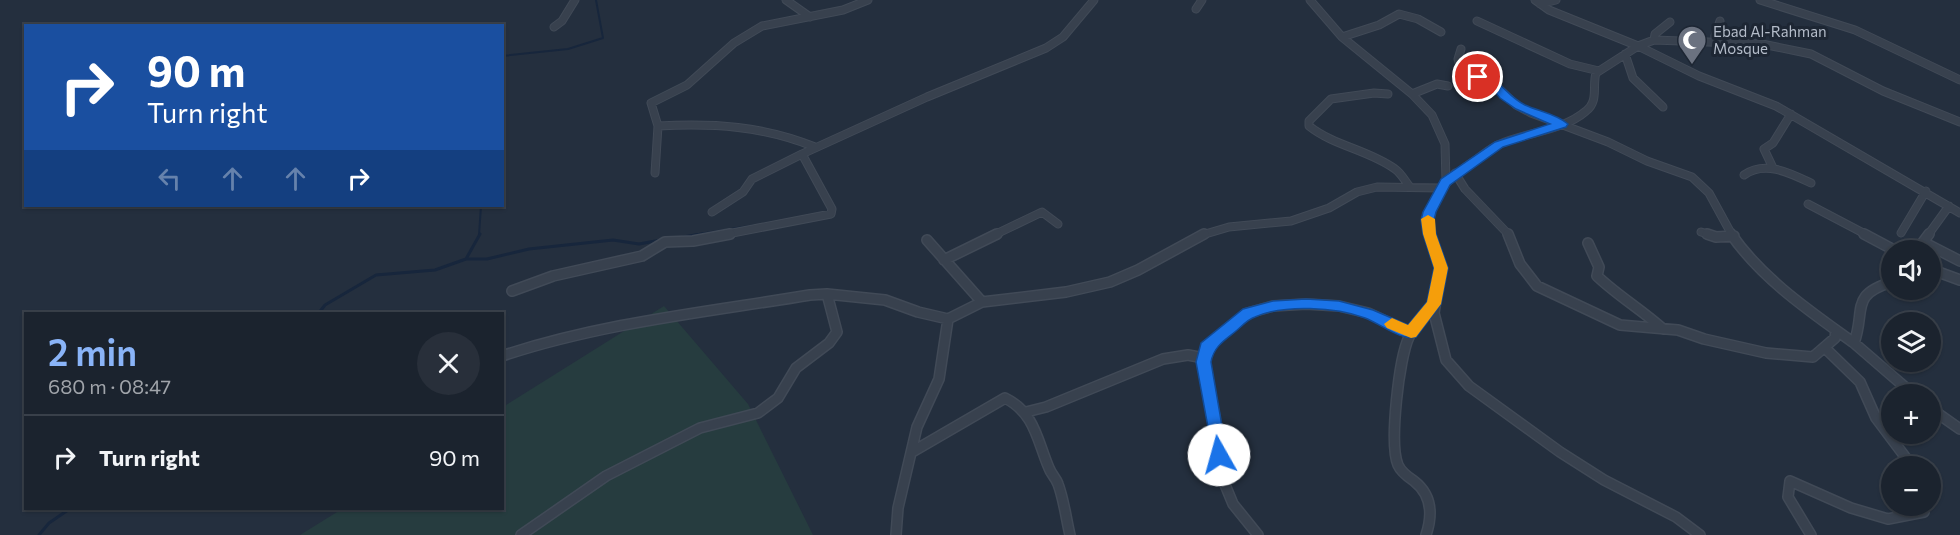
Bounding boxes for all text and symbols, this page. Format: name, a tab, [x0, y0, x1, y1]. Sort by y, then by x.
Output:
place label: Ebad Al-Rahman Mosque	[1713, 22, 1827, 57]
mosque icon: Ebad Al-Rahman Mosque	[1676, 24, 1708, 66]
text: 90 m	[147, 44, 246, 96]
icon: right	[48, 48, 126, 126]
pin	[1452, 51, 1503, 102]
icon: arrive	[1461, 60, 1494, 93]
text: Turn right	[147, 96, 267, 129]
icon: left	[153, 162, 186, 195]
icon: ahead	[216, 162, 249, 195]
icon: ahead	[279, 162, 312, 195]
icon: right	[342, 162, 375, 195]
map controls	[1881, 240, 1941, 516]
button: sound	[1881, 240, 1941, 300]
button: layers	[1881, 312, 1941, 372]
text: 2 min	[48, 329, 137, 373]
button: close	[417, 332, 480, 395]
text: 680 m · 08:47	[48, 374, 171, 398]
button: +	[1881, 384, 1941, 444]
position arrow	[1187, 423, 1251, 487]
icon: right	[48, 441, 81, 474]
text: Turn right	[99, 444, 200, 471]
text: 90 m	[429, 444, 480, 471]
button: −	[1881, 456, 1941, 516]

